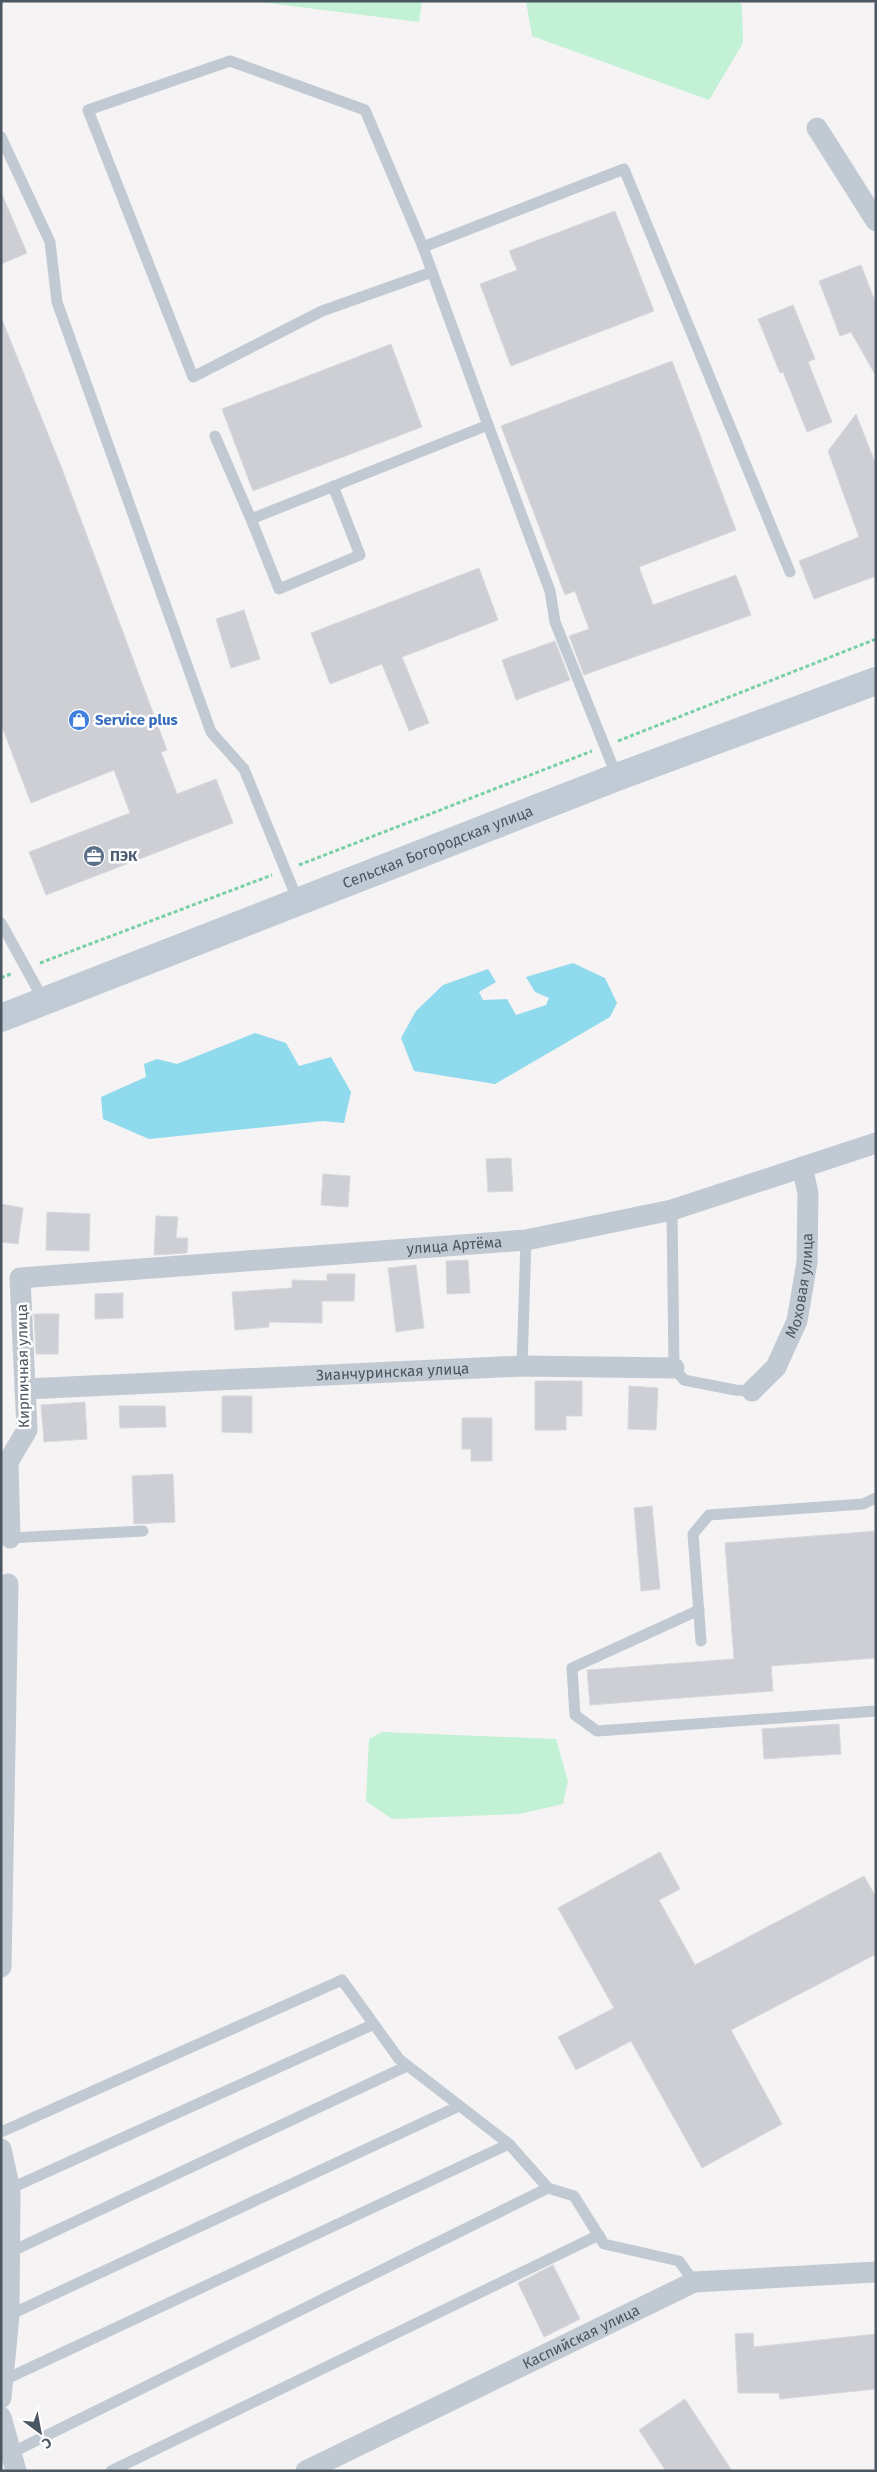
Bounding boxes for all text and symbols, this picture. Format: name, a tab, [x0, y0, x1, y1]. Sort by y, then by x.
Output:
shop icon: Service plus	[67, 708, 91, 732]
place label: Service plus	[95, 711, 178, 729]
street label: Сельская Богородская улица	[340, 802, 535, 892]
office icon: ПЭК	[82, 844, 106, 868]
place label: ПЭК	[110, 847, 138, 865]
street label: улица Артёма	[406, 1233, 503, 1258]
street label: Моховая улица	[781, 1233, 816, 1341]
street label: Кирпичная улица	[13, 1304, 33, 1428]
street label: Зианчуринская улица	[316, 1359, 470, 1385]
street label: Каспийская улица	[520, 2301, 643, 2373]
north arrow	[15, 2407, 65, 2457]
text: С	[39, 2433, 55, 2452]

